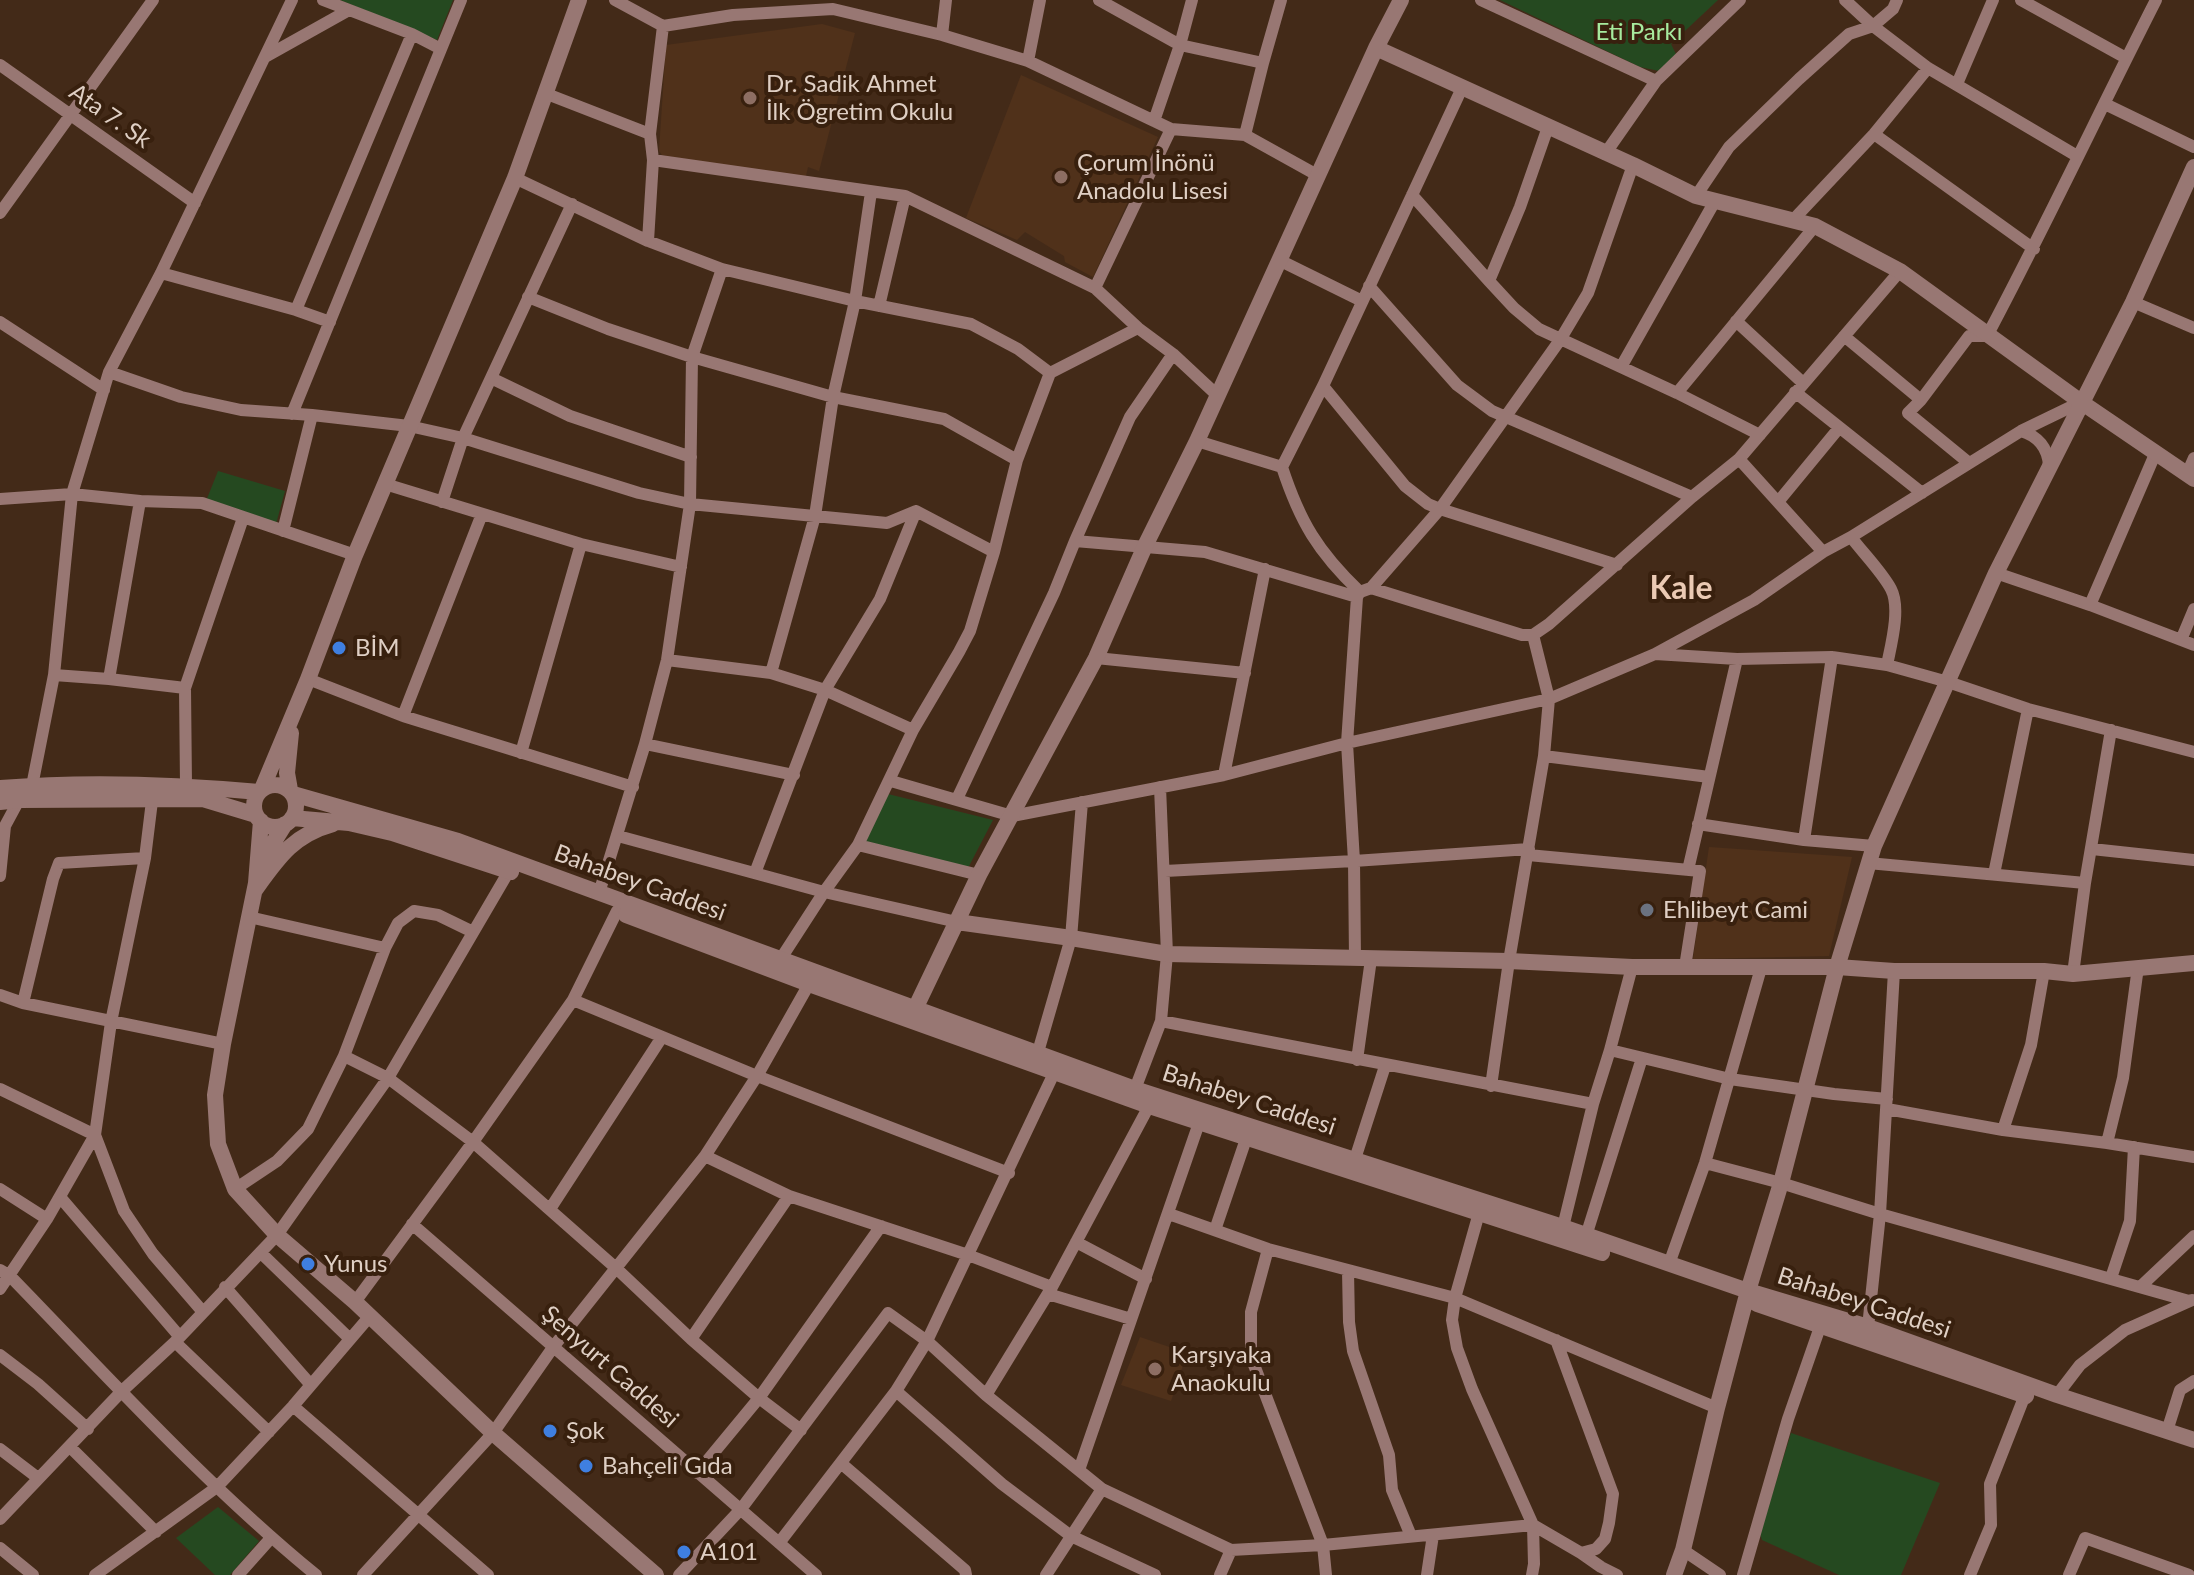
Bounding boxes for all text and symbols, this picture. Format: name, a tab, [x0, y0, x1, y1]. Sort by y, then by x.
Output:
park label: Eti Parkı	[1596, 18, 1682, 46]
place label: Dr. Sadik Ahmet İlk Ögretim Okulu	[766, 70, 953, 126]
street label: Ata 7. Sk	[64, 78, 156, 154]
marker: Dr. Sadik Ahmet İlk Ögretim Okulu	[741, 89, 759, 107]
place label: Çorum İnönü Anadolu Lisesi	[1077, 149, 1228, 205]
marker: Çorum İnönü Anadolu Lisesi	[1052, 168, 1070, 186]
district label: Kale	[1649, 570, 1713, 608]
place label: BİM	[355, 634, 400, 662]
marker: BİM	[330, 639, 348, 657]
street label: Bahabey Caddesi	[550, 839, 730, 927]
place label: Ehlibeyt Cami	[1663, 896, 1808, 924]
marker: Ehlibeyt Cami	[1638, 901, 1656, 919]
street label: Bahabey Caddesi	[1159, 1058, 1339, 1142]
place label: Yunus	[324, 1250, 388, 1278]
marker: Yunus	[299, 1255, 317, 1273]
street label: Bahabey Caddesi	[1774, 1261, 1954, 1345]
street label: Şenyurt Caddesi	[536, 1300, 684, 1434]
place label: Karşıyaka Anaokulu	[1171, 1341, 1272, 1397]
marker: Karşıyaka Anaokulu	[1146, 1360, 1164, 1378]
place label: Şok	[566, 1417, 605, 1445]
marker: Şok	[541, 1422, 559, 1440]
place label: Bahçeli Gıda	[602, 1452, 733, 1480]
marker: Bahçeli Gıda	[577, 1457, 595, 1475]
place label: A101	[700, 1538, 758, 1566]
marker: A101	[675, 1543, 693, 1561]

